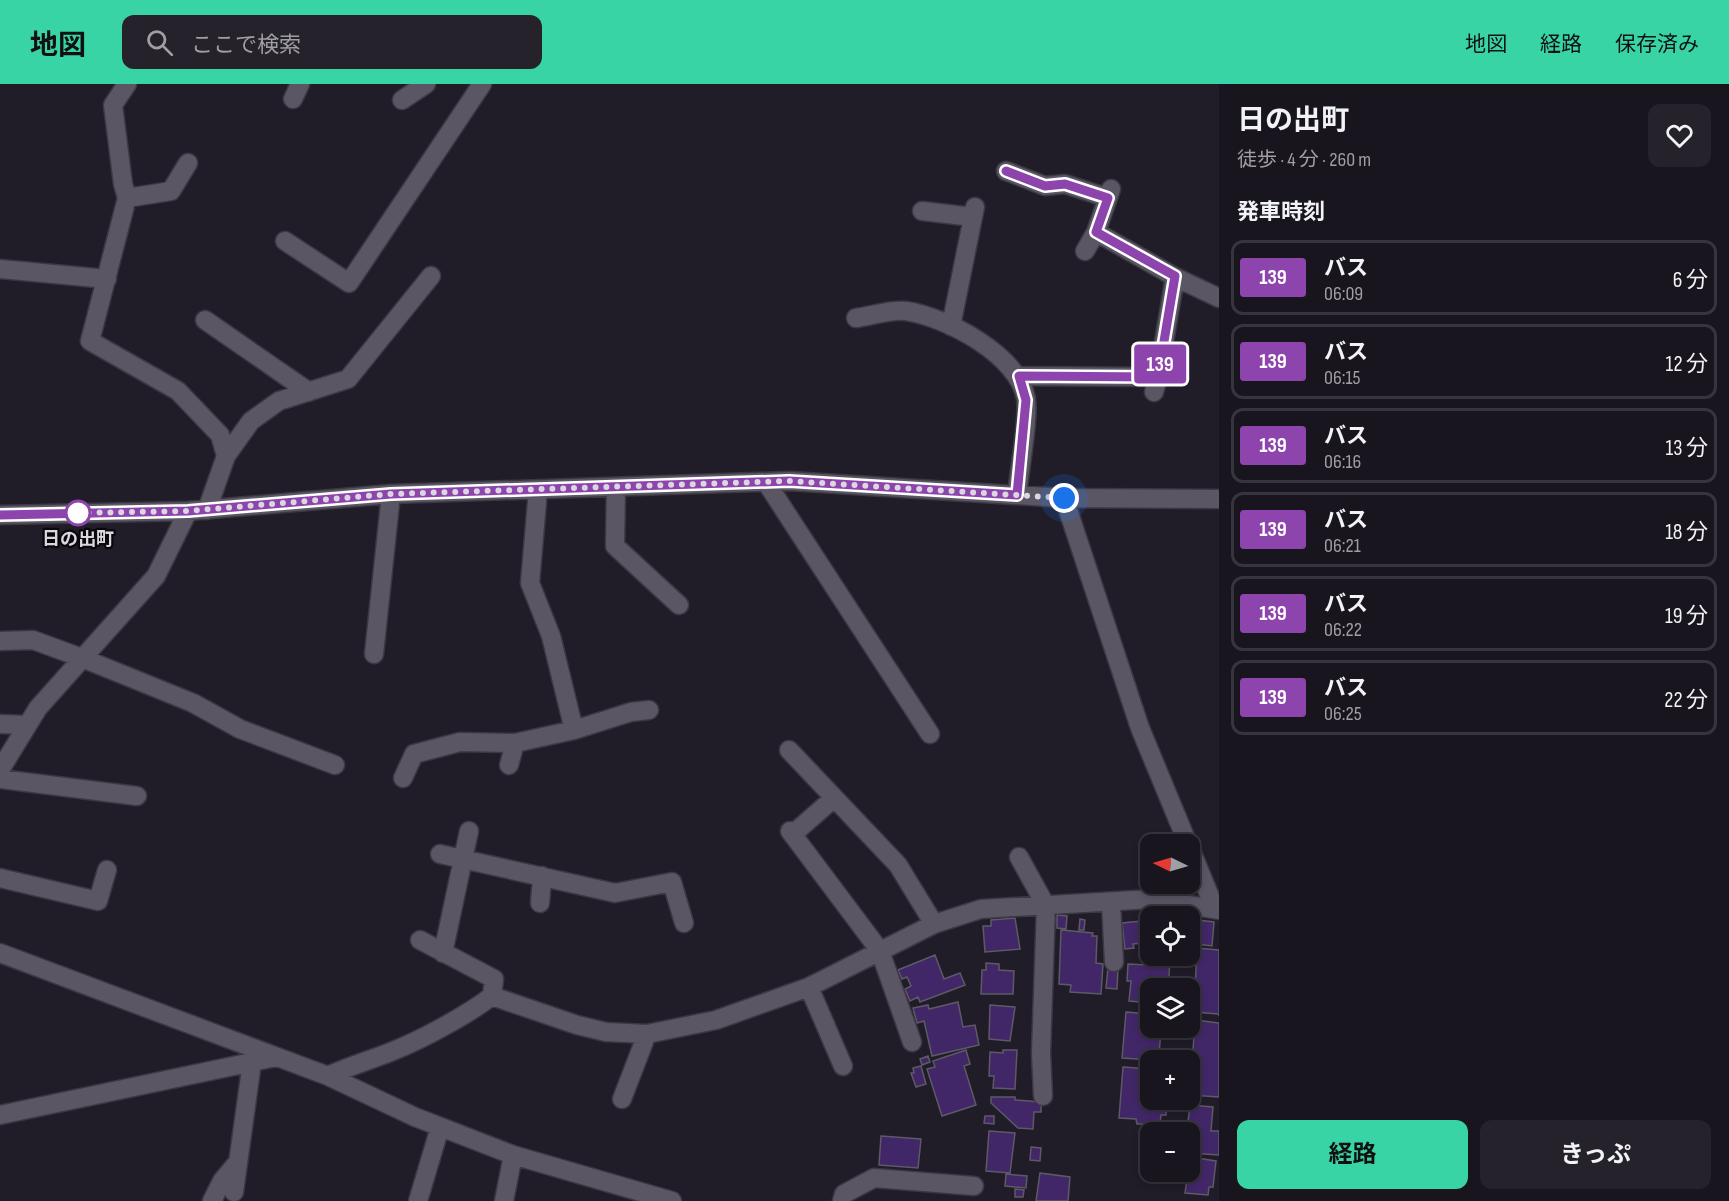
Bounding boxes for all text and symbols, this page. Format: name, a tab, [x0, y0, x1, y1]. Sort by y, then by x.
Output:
search box	[122, 15, 542, 69]
icon: search	[143, 26, 176, 59]
text: 地図	[30, 29, 86, 62]
text: ここで検索	[191, 32, 301, 59]
text: 地図	[1465, 32, 1507, 57]
text: 経路	[1540, 32, 1582, 57]
text: 保存済み	[1615, 32, 1699, 57]
text: 日の出町	[1237, 104, 1349, 137]
button: heart	[1648, 104, 1711, 167]
text: 徒歩 · 4 分 · 260 m	[1237, 148, 1371, 172]
text: 発車時刻	[1237, 199, 1325, 226]
text: バス	[1324, 255, 1368, 282]
text: 139	[1259, 265, 1287, 290]
text: 6 分	[1673, 267, 1708, 294]
text: 06:09	[1324, 282, 1363, 306]
text: バス	[1324, 339, 1368, 366]
line badge: 139	[1126, 344, 1194, 384]
text: 139	[1259, 349, 1287, 374]
text: 12 分	[1665, 351, 1708, 378]
text: 139	[1146, 352, 1174, 377]
text: 06:15	[1324, 366, 1360, 390]
text: バス	[1324, 423, 1368, 450]
text: 139	[1259, 433, 1287, 458]
text: 13 分	[1666, 435, 1708, 462]
text: 06:16	[1324, 450, 1361, 474]
your location	[1049, 483, 1079, 513]
marker: 日の出町	[65, 500, 91, 526]
text: バス	[1324, 507, 1368, 534]
text: 139	[1259, 517, 1287, 542]
text: 18 分	[1665, 519, 1708, 546]
place label: 日の出町	[42, 529, 114, 550]
text: 06:21	[1324, 534, 1361, 558]
text: バス	[1324, 591, 1368, 618]
text: 139	[1259, 601, 1287, 626]
text: 19 分	[1665, 603, 1708, 630]
text: 06:22	[1324, 618, 1362, 642]
text: バス	[1324, 675, 1368, 702]
text: 139	[1259, 685, 1287, 710]
text: 22 分	[1664, 687, 1708, 714]
text: 06:25	[1324, 702, 1362, 726]
north arrow	[1140, 834, 1200, 894]
map controls	[1140, 834, 1200, 1182]
button: locate	[1140, 906, 1200, 966]
button: layers	[1140, 978, 1200, 1038]
button: +	[1140, 1050, 1200, 1110]
button: 経路	[1237, 1120, 1468, 1189]
button: きっぷ	[1480, 1120, 1711, 1189]
button: −	[1140, 1122, 1200, 1182]

